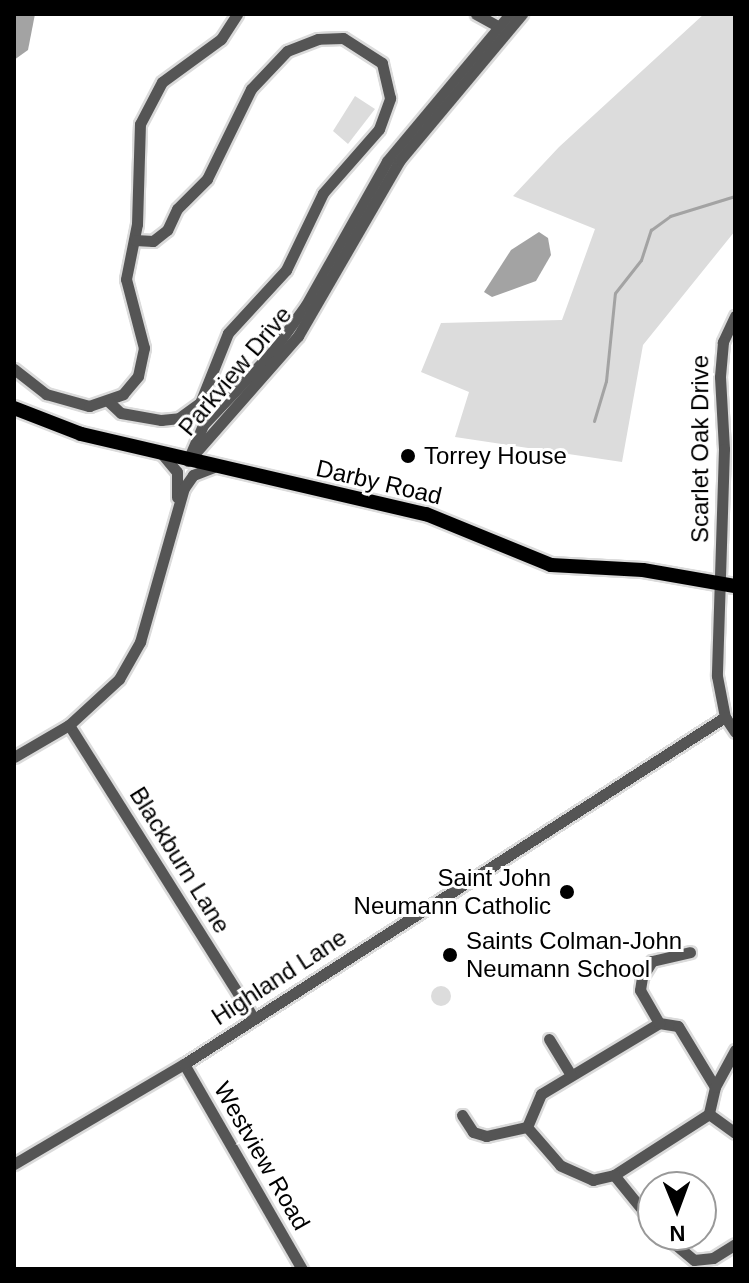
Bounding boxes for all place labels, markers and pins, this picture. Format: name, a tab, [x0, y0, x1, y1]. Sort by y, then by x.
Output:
place label: Torrey House	[424, 442, 567, 470]
marker: Torrey House	[399, 447, 417, 465]
place label: Saint John Neumann Catholic	[354, 864, 551, 920]
marker: Saint John Neumann Catholic	[558, 883, 576, 901]
place label: Saints Colman-John Neumann School	[466, 927, 682, 983]
marker: Saints Colman-John Neumann School	[441, 946, 459, 964]

